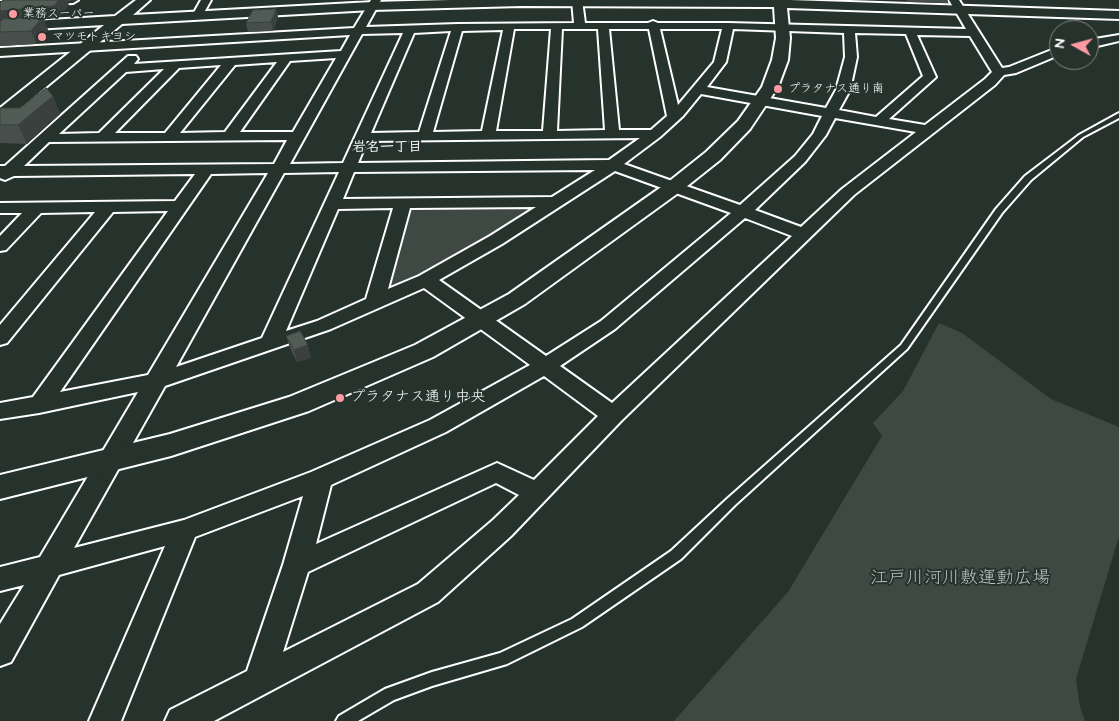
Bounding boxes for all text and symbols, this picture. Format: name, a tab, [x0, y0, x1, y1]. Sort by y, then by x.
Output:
place label: 業務スーパー	[23, 7, 95, 21]
marker: 業務スーパー	[7, 8, 19, 20]
north arrow	[1049, 20, 1099, 70]
place label: マツモトキヨシ	[52, 30, 136, 44]
marker: マツモトキヨシ	[36, 31, 48, 43]
text: N	[1050, 38, 1071, 49]
place label: プラタナス通り南	[788, 82, 884, 96]
marker: プラタナス通り南	[772, 83, 784, 95]
district label: 岩名一丁目	[352, 140, 422, 156]
place label: プラタナス通り中央	[350, 389, 485, 407]
marker: プラタナス通り中央	[334, 392, 346, 404]
park label: 江戸川河川敷運動広場	[870, 568, 1050, 590]

